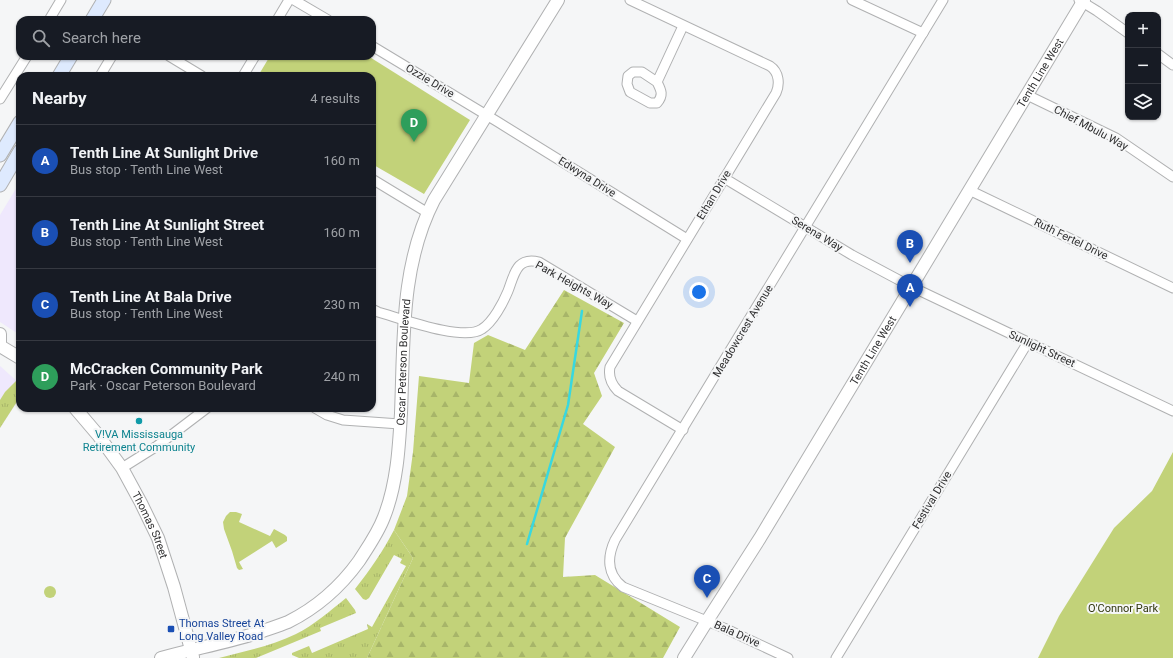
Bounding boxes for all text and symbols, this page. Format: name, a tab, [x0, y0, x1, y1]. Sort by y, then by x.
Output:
map controls	[1125, 12, 1161, 120]
button: +	[1125, 12, 1161, 48]
search box	[16, 16, 376, 60]
icon: search	[30, 27, 52, 49]
text: Search here	[62, 29, 141, 47]
street label: Tenth Line West	[1014, 36, 1066, 110]
button: −	[1125, 48, 1161, 84]
street label: Ozzie Drive	[403, 61, 457, 101]
button: layers	[1125, 84, 1161, 120]
text: Nearby	[32, 88, 87, 108]
text: 4 results	[310, 91, 360, 106]
street label: Chief Mbulu Way	[1052, 103, 1131, 153]
pin: D	[401, 109, 427, 142]
text: Tenth Line At Sunlight Drive	[70, 144, 258, 162]
text: A	[41, 153, 49, 168]
text: 160 m	[323, 153, 360, 168]
street label: Edwyna Drive	[556, 154, 618, 200]
text: Bus stop · Tenth Line West	[70, 162, 223, 177]
street label: Ethan Drive	[694, 168, 734, 222]
street label: Serena Way	[789, 214, 846, 255]
street label: Ruth Fertel Drive	[1032, 215, 1110, 263]
text: Tenth Line At Sunlight Street	[70, 216, 264, 234]
text: B	[41, 225, 49, 240]
text: 160 m	[323, 225, 360, 240]
pin: B	[897, 230, 923, 263]
text: Bus stop · Tenth Line West	[70, 234, 223, 249]
street label: Park Heights Way	[533, 258, 616, 312]
pin: A	[897, 274, 923, 307]
your location	[689, 282, 709, 302]
street label: Meadowcrest Avenue	[710, 282, 776, 380]
text: Tenth Line At Bala Drive	[70, 288, 232, 306]
text: C	[41, 297, 49, 312]
text: 230 m	[323, 297, 360, 312]
street label: Oscar Peterson Boulevard	[394, 298, 413, 426]
text: Bus stop · Tenth Line West	[70, 306, 223, 321]
street label: Tenth Line West	[847, 313, 899, 387]
street label: Sunlight Street	[1007, 328, 1078, 370]
text: McCracken Community Park	[70, 360, 262, 378]
text: D	[41, 369, 49, 384]
text: 240 m	[323, 369, 360, 384]
text: Park · Oscar Peterson Boulevard	[70, 378, 256, 393]
marker: V!VA Mississauga Retirement Community	[134, 416, 144, 426]
place label: V!VA Mississauga Retirement Community	[83, 428, 196, 454]
street label: Festival Drive	[910, 469, 954, 531]
street label: Thomas Street	[130, 489, 171, 560]
pin: C	[694, 565, 720, 598]
park label: O'Connor Park	[1088, 602, 1158, 615]
place label: Thomas Street At Long Valley Road	[179, 617, 265, 643]
street label: Bala Drive	[712, 618, 762, 650]
marker: Thomas Street At Long Valley Road	[166, 624, 176, 634]

